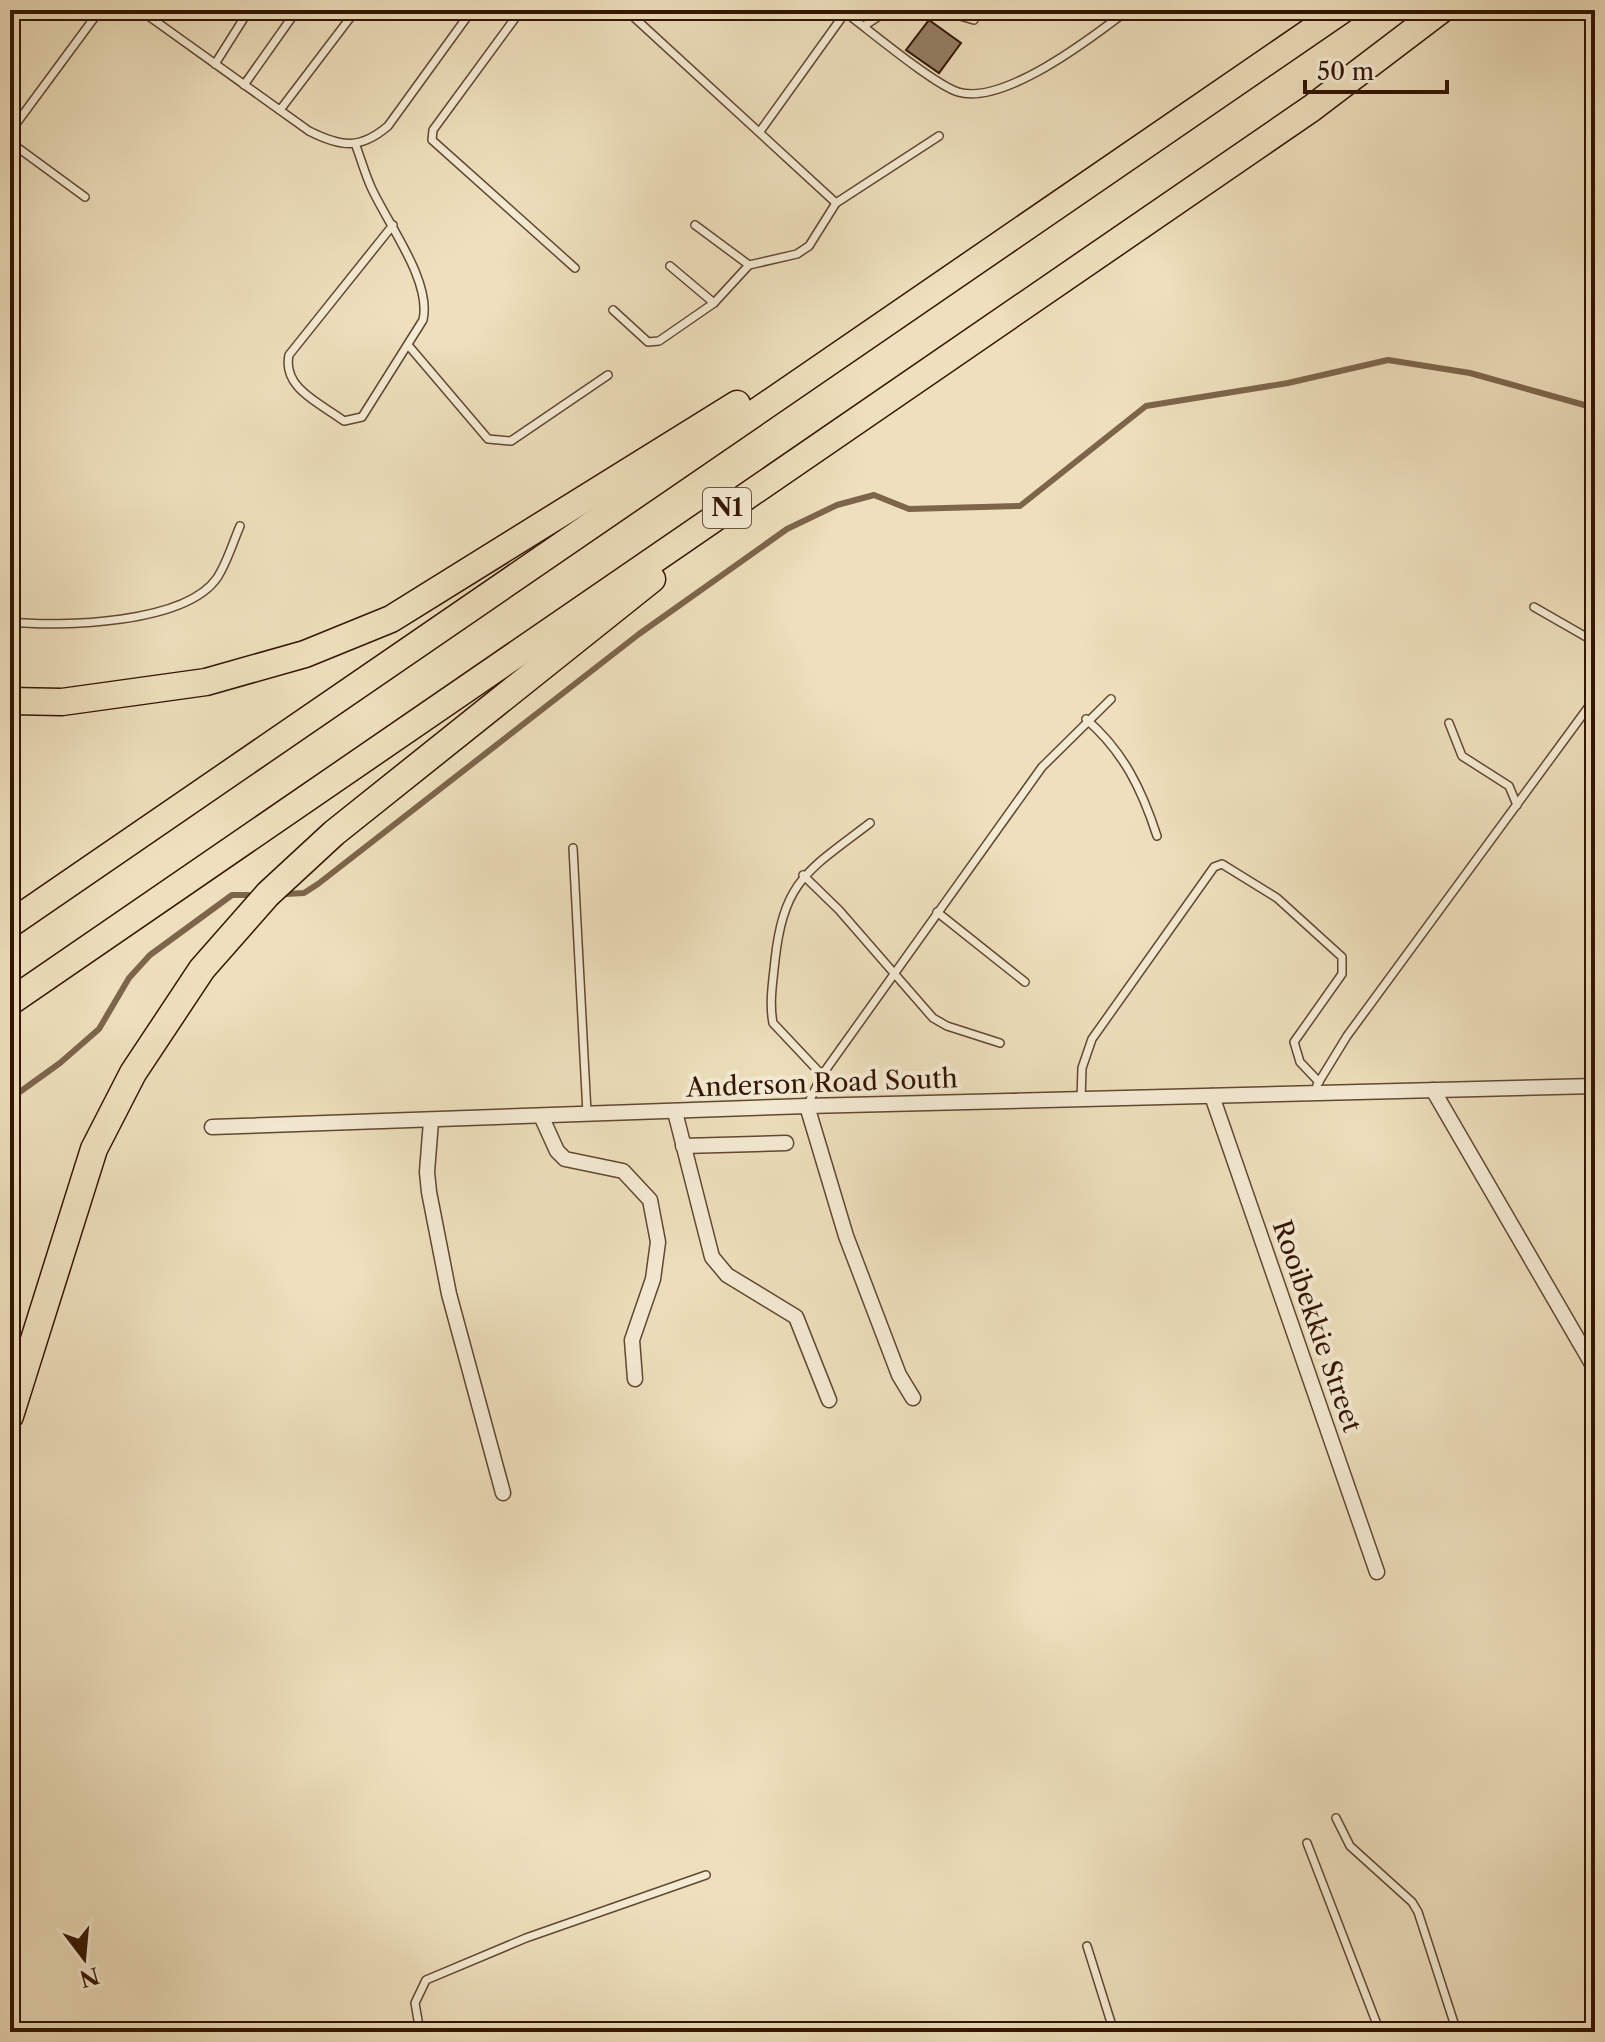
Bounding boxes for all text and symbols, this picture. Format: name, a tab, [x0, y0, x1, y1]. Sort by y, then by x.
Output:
scale bar	[1305, 44, 1447, 94]
text: 50 m	[1317, 57, 1374, 86]
road number: N1	[703, 488, 751, 528]
street label: Anderson Road South	[685, 1062, 958, 1104]
street label: Rooibekkie Street	[1266, 1216, 1369, 1437]
north arrow	[44, 1918, 124, 1998]
text: N	[76, 1961, 102, 1992]

